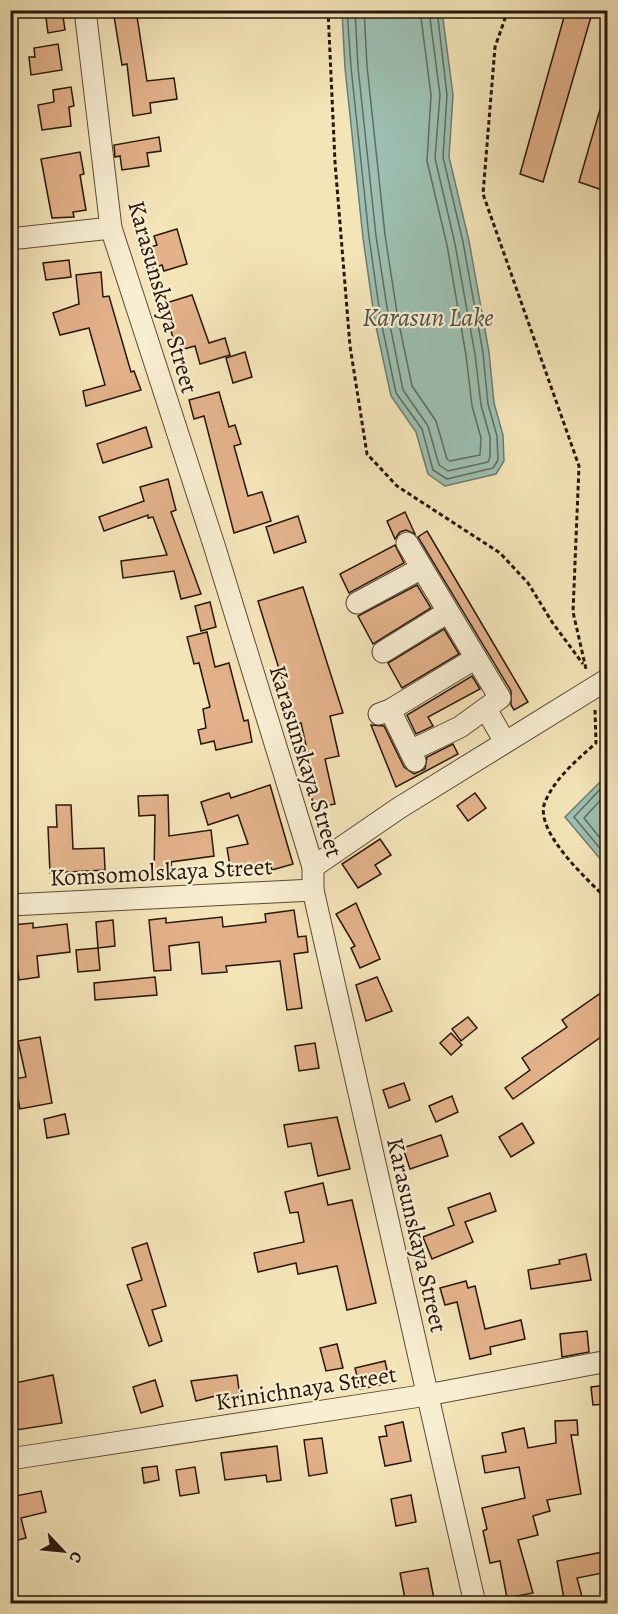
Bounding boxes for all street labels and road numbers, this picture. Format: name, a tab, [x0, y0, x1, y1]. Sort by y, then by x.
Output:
street label: Karasunskaya Street	[120, 197, 206, 397]
street label: Karasunskaya Street	[262, 661, 350, 861]
street label: Komsomolskaya Street	[49, 850, 273, 894]
street label: Karasunskaya Street	[379, 1134, 455, 1336]
street label: Krinichnaya Street	[213, 1358, 399, 1418]

